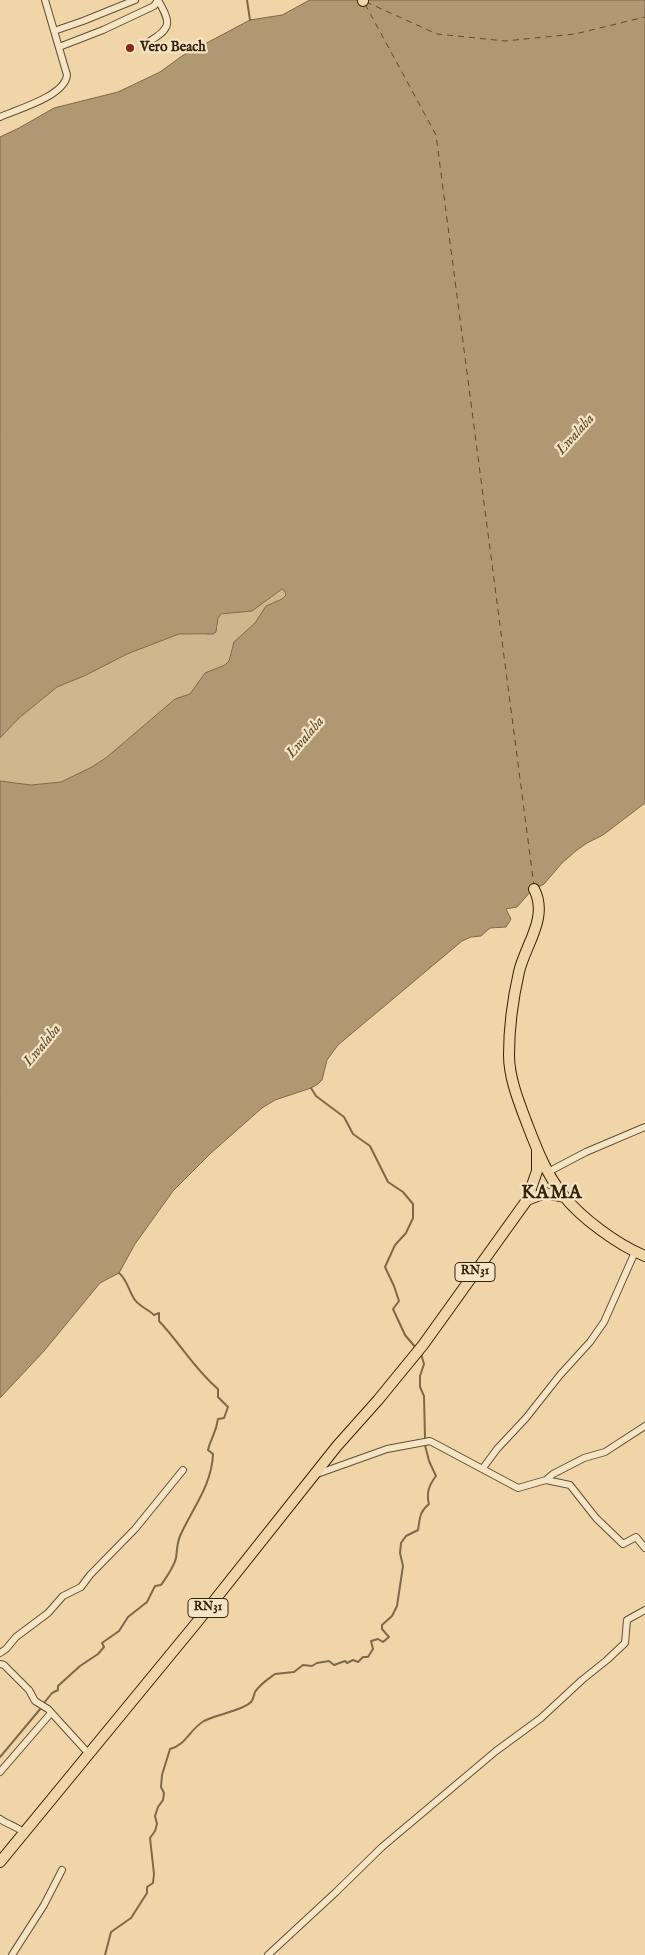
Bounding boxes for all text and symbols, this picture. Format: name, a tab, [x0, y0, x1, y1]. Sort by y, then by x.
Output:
place label: Vero Beach	[140, 40, 206, 56]
marker: Vero Beach	[124, 42, 136, 54]
water label: Lwalaba	[553, 411, 599, 459]
water label: Lwalaba	[283, 714, 329, 762]
water label: Lwalaba	[20, 1021, 66, 1071]
district label: KAMA	[521, 1183, 583, 1205]
road number: RN31	[455, 1262, 495, 1282]
road number: RN31	[188, 1599, 228, 1618]

